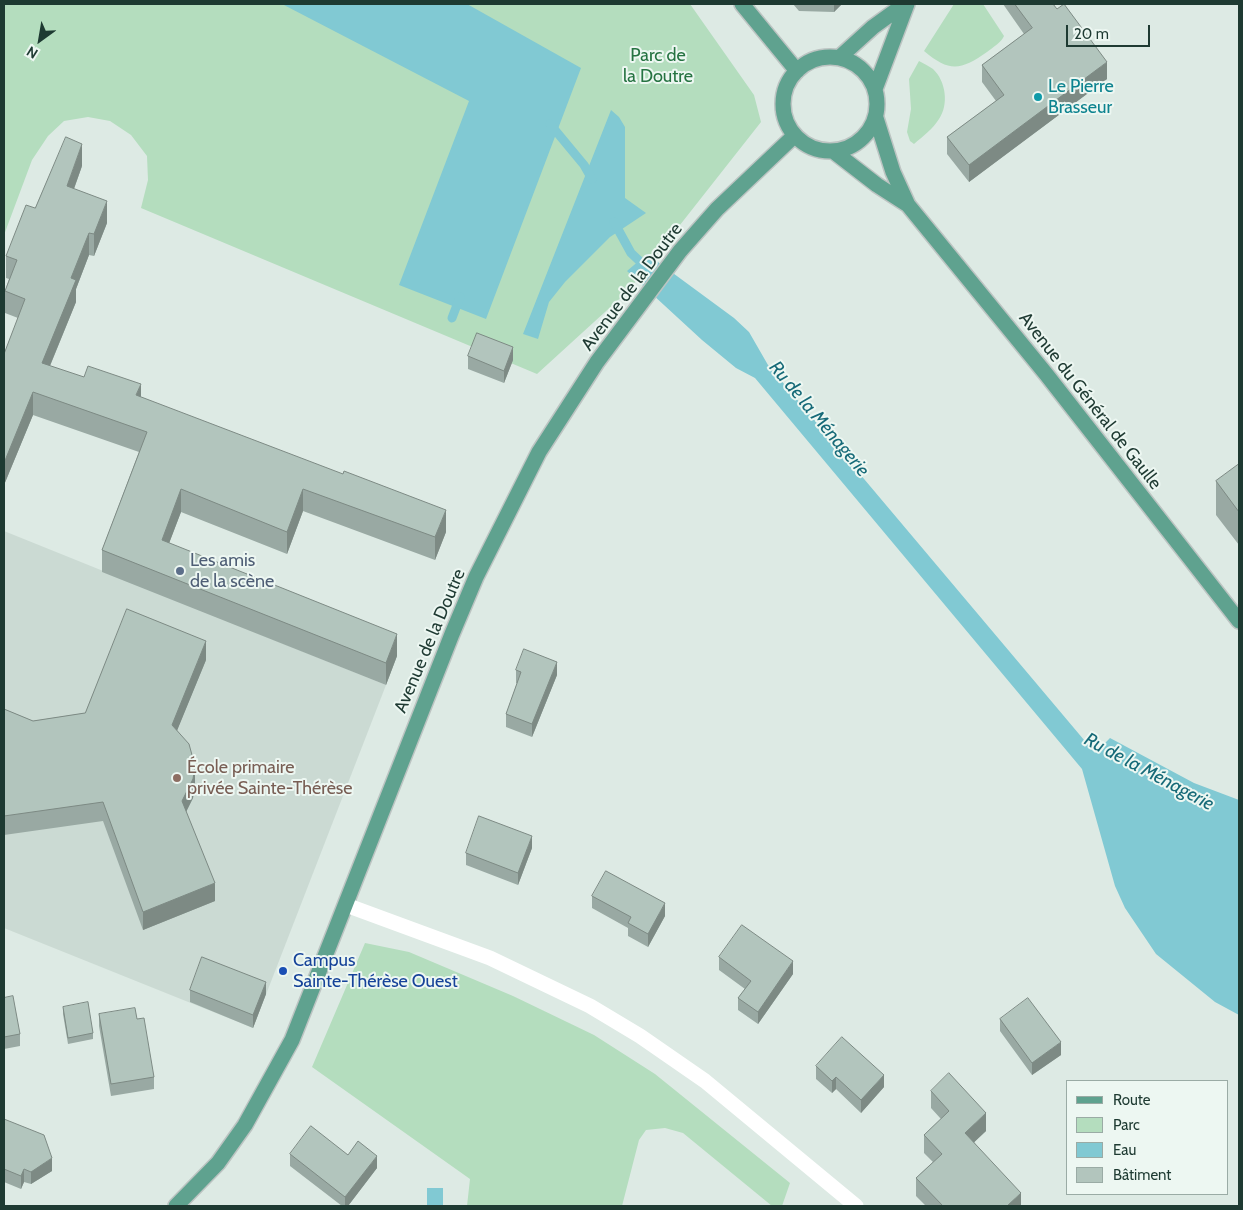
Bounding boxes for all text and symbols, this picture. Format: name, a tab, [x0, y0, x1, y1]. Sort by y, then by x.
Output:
north arrow	[15, 15, 65, 65]
scale bar	[1068, 15, 1152, 47]
text: 20 m	[1074, 25, 1109, 43]
text: N	[23, 42, 41, 63]
park label: Parc de la Doutre	[623, 45, 693, 88]
place label: Le Pierre Brasseur	[1048, 76, 1114, 118]
marker: Le Pierre Brasseur	[1032, 91, 1044, 103]
street label: Avenue de la Doutre	[577, 219, 687, 355]
street label: Avenue du Général de Gaulle	[1014, 308, 1166, 494]
water label: Ru de la Ménagerie	[764, 357, 874, 481]
place label: Les amis de la scène	[190, 550, 274, 592]
marker: Les amis de la scène	[174, 565, 186, 577]
street label: Avenue de la Doutre	[390, 566, 470, 716]
water label: Ru de la Ménagerie	[1080, 728, 1218, 816]
place label: École primaire privée Sainte-Thérèse	[187, 757, 353, 800]
marker: École primaire privée Sainte-Thérèse	[171, 772, 183, 784]
place label: Campus Sainte-Thérèse Ouest	[293, 950, 458, 992]
marker: Campus Sainte-Thérèse Ouest	[277, 965, 289, 977]
legend	[1066, 1080, 1228, 1195]
text: Route	[1113, 1091, 1151, 1109]
text: Parc	[1113, 1116, 1140, 1134]
text: Eau	[1113, 1141, 1136, 1159]
text: Bâtiment	[1113, 1166, 1171, 1184]

